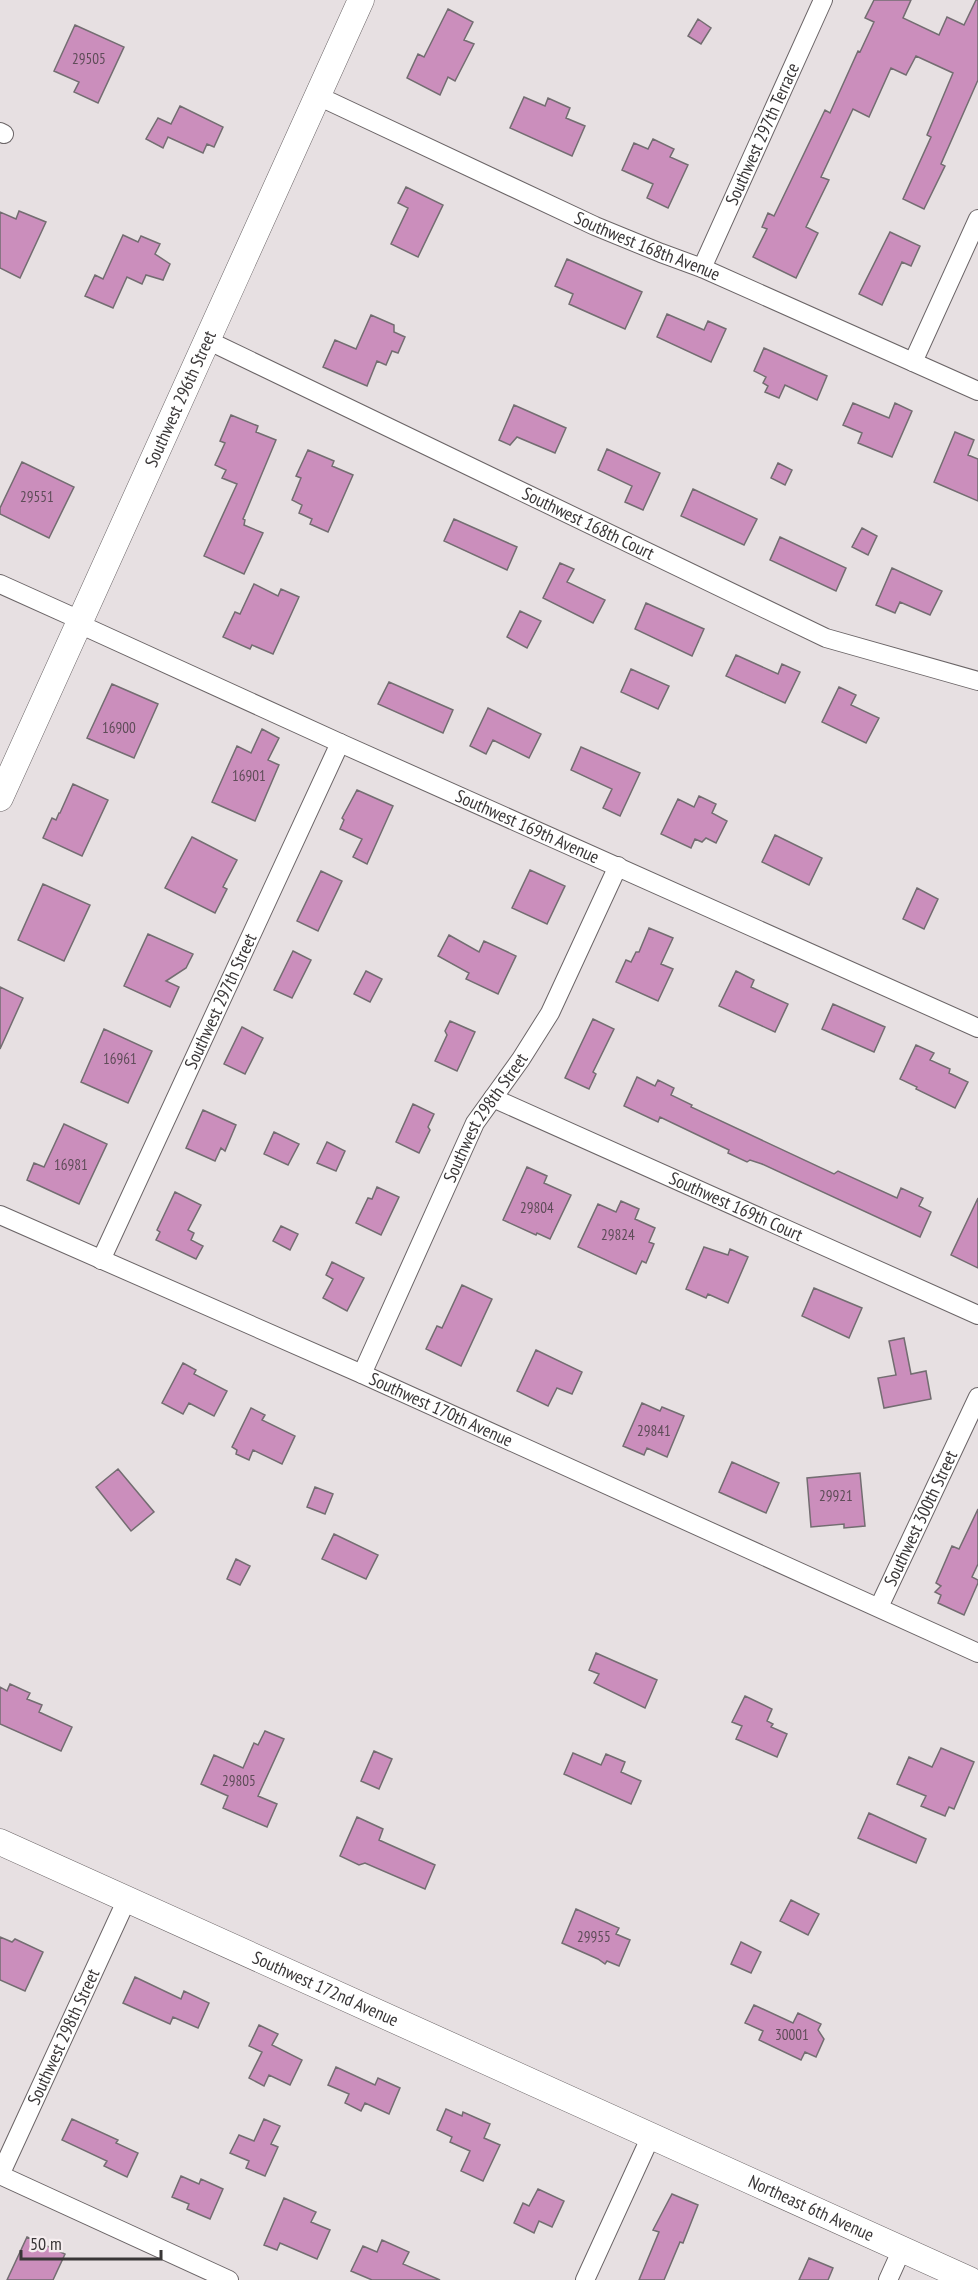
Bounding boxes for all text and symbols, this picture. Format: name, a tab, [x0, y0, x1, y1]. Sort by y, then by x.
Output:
house number: 29505	[72, 49, 106, 68]
street label: Southwest 297th Terrace	[720, 59, 804, 209]
street label: Southwest 168th Avenue	[571, 206, 724, 286]
street label: Southwest 296th Street	[139, 327, 221, 471]
street label: Southwest 168th Court	[519, 482, 658, 565]
house number: 29551	[20, 487, 54, 506]
house number: 16900	[102, 718, 136, 737]
house number: 16901	[232, 766, 266, 785]
street label: Southwest 169th Avenue	[452, 784, 603, 868]
street label: Southwest 297th Street	[179, 929, 261, 1073]
house number: 16961	[103, 1049, 137, 1068]
street label: Southwest 298th Street	[438, 1049, 533, 1186]
house number: 16981	[54, 1155, 88, 1174]
street label: Southwest 169th Court	[666, 1166, 806, 1246]
house number: 29804	[520, 1198, 554, 1217]
house number: 29824	[601, 1225, 635, 1244]
street label: Southwest 170th Avenue	[366, 1367, 516, 1452]
house number: 29841	[637, 1421, 671, 1440]
street label: Southwest 300th Street	[879, 1447, 962, 1590]
house number: 29921	[819, 1486, 853, 1505]
house number: 29805	[222, 1771, 256, 1790]
house number: 29955	[577, 1927, 611, 1946]
street label: Southwest 172nd Avenue	[249, 1945, 402, 2031]
street label: Southwest 298th Street	[22, 1965, 104, 2108]
house number: 30001	[775, 2025, 809, 2044]
street label: Northeast 6th Avenue	[745, 2170, 878, 2246]
scale bar	[21, 2223, 160, 2261]
text: 50 m	[30, 2232, 62, 2255]

